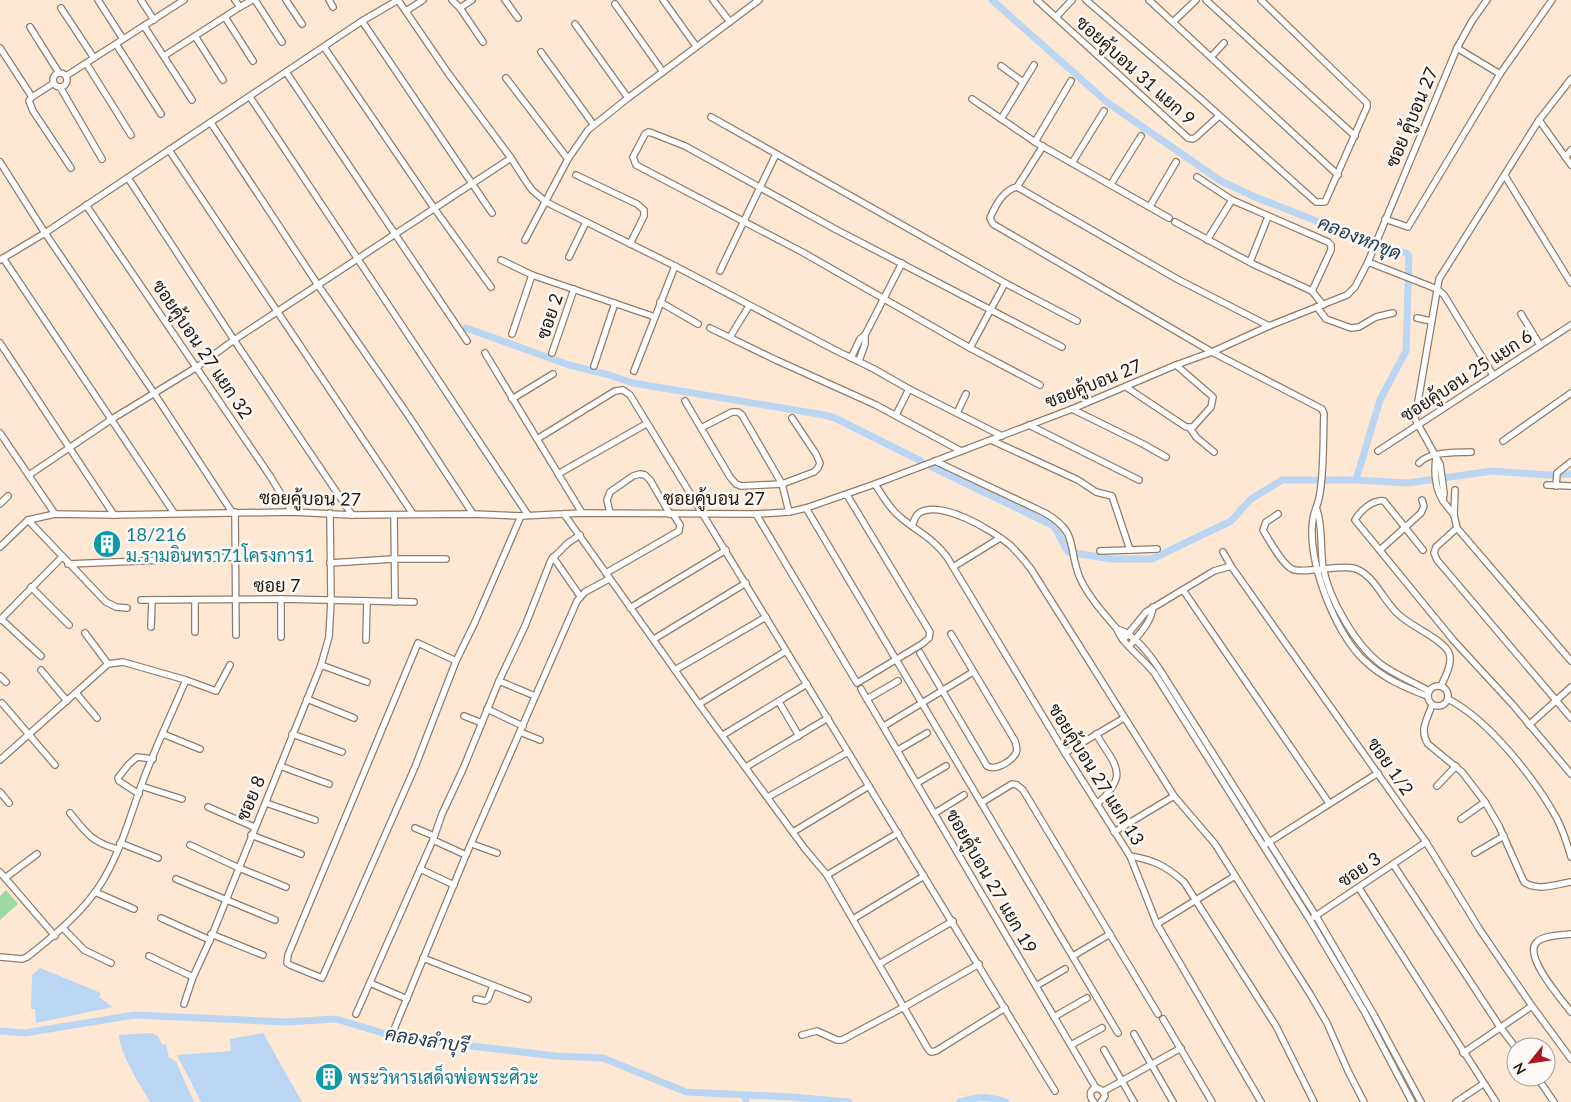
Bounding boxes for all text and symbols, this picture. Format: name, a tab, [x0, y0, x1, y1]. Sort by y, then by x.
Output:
street label: ซอยคู้บอน 31 แยก 9	[1070, 11, 1200, 131]
street label: ซอย คู้บอน 27	[1380, 64, 1445, 172]
water label: คลองหกขุด	[1314, 210, 1405, 266]
street label: ซอยคู้บอน 27 แยก 32	[146, 275, 258, 424]
street label: ซอย 2	[531, 290, 567, 342]
street label: ซอยคู้บอน 25 แยก 6	[1396, 324, 1538, 428]
street label: ซอยคู้บอน 27	[1042, 354, 1146, 415]
street label: ซอยคู้บอน 27	[259, 486, 361, 513]
street label: ซอยคู้บอน 27	[663, 487, 765, 512]
place label: 18/216 ม.รามอินทรา71โครงการ1	[126, 523, 315, 566]
building icon: 18/216 ม.รามอินทรา71โครงการ1	[92, 529, 122, 559]
street label: ซอย 7	[254, 574, 301, 596]
street label: ซอยคู้บอน 27 แยก 13	[1042, 699, 1150, 851]
street label: ซอย 1/2	[1363, 733, 1419, 799]
street label: ซอย 8	[231, 772, 269, 824]
street label: ซอยคู้บอน 27 แยก 19	[939, 805, 1042, 959]
street label: ซอย 3	[1333, 847, 1385, 891]
water label: คลองลำบุรี	[383, 1021, 471, 1059]
north arrow	[1506, 1037, 1556, 1087]
text: N	[1509, 1060, 1529, 1078]
building icon: พระวิหารเสด็จพ่อพระศิวะ	[314, 1062, 344, 1092]
place label: พระวิหารเสด็จพ่อพระศิวะ	[348, 1064, 539, 1088]

